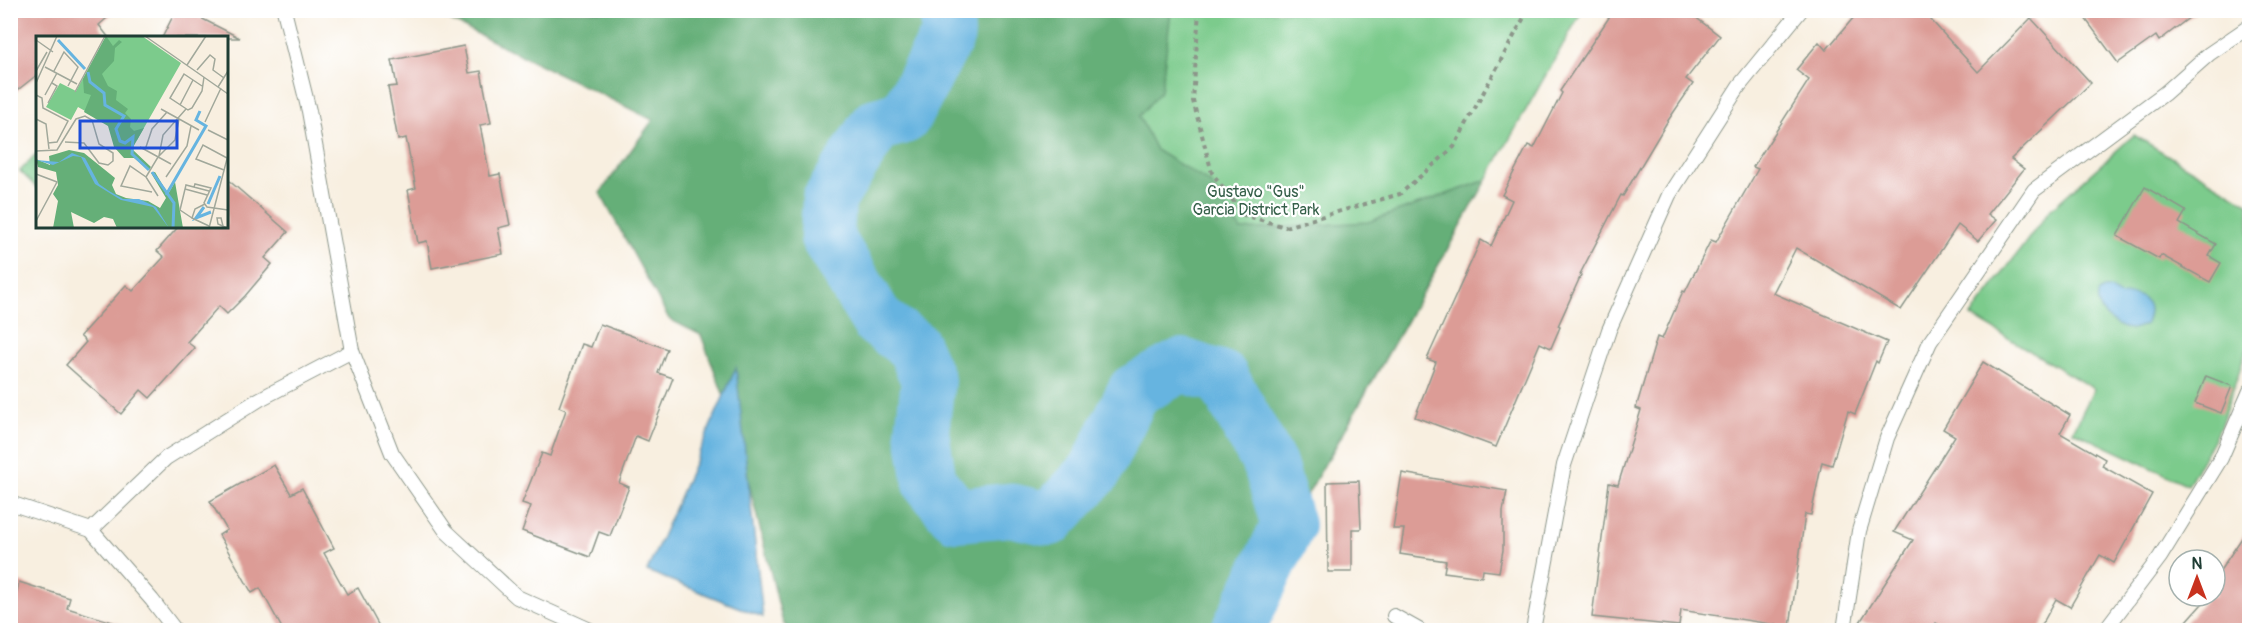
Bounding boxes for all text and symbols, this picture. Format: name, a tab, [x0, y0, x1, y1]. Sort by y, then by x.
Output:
inset map	[36, 36, 228, 228]
park label: Gustavo "Gus" Garcia District Park	[1193, 182, 1320, 220]
north arrow	[2167, 548, 2227, 608]
text: N	[2192, 554, 2203, 574]

